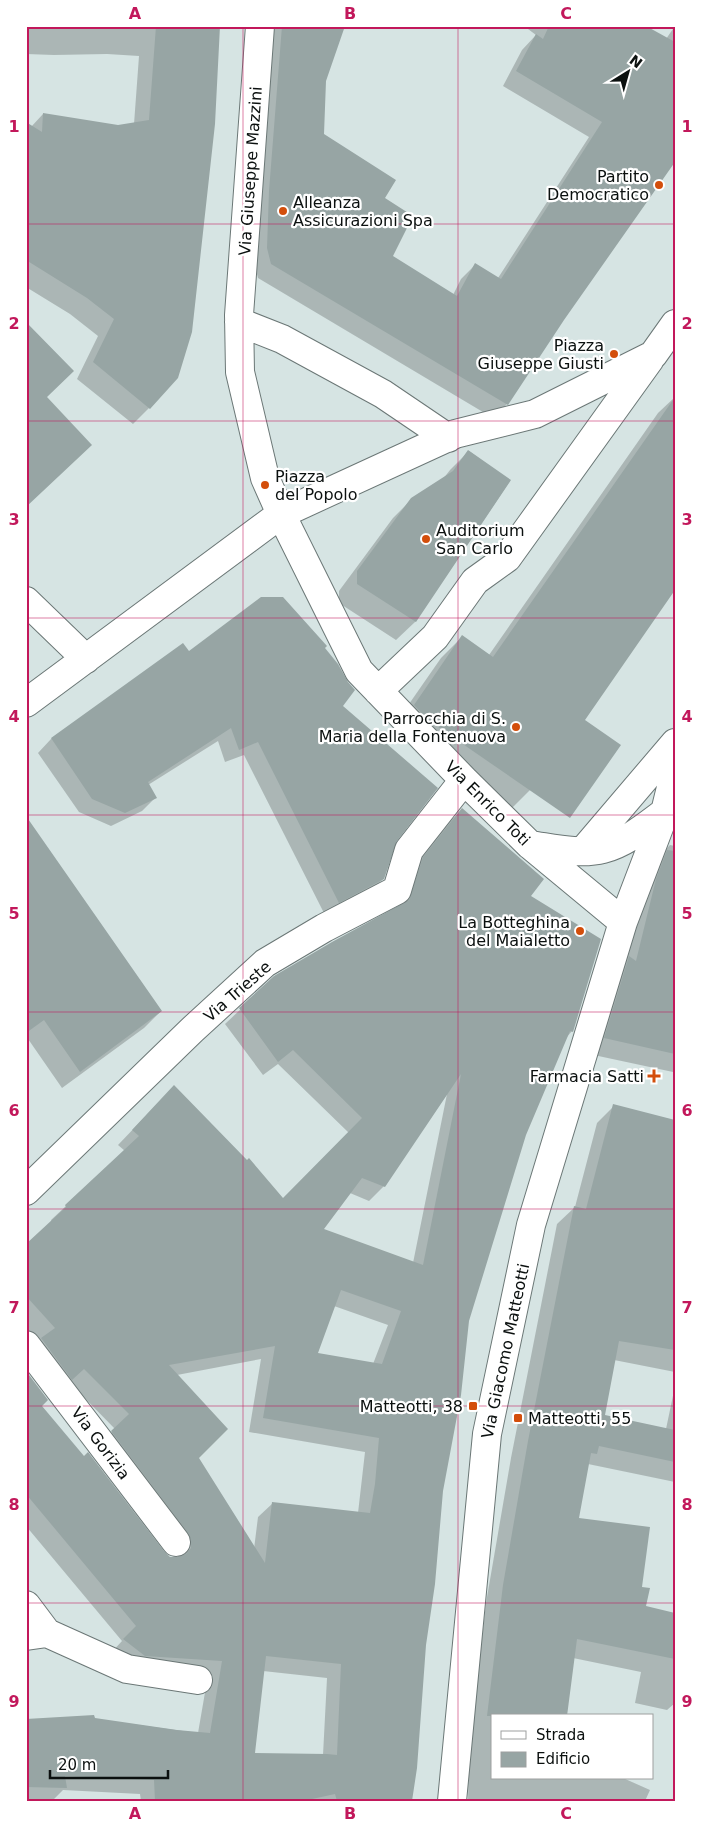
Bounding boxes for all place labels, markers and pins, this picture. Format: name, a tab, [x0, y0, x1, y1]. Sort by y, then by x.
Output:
place label: Partito Democratico	[547, 167, 649, 204]
marker: Partito Democratico	[653, 179, 665, 191]
place label: Alleanza Assicurazioni Spa	[293, 193, 433, 230]
marker: Alleanza Assicurazioni Spa	[277, 205, 289, 217]
place label: Piazza Giuseppe Giusti	[478, 336, 604, 373]
marker: Piazza Giuseppe Giusti	[608, 348, 620, 360]
place label: Piazza del Popolo	[275, 467, 358, 504]
marker: Piazza del Popolo	[259, 479, 271, 491]
place label: Auditorium San Carlo	[436, 521, 525, 558]
marker: Auditorium San Carlo	[420, 533, 432, 545]
place label: Parrocchia di S. Maria della Fontenuova	[319, 709, 506, 746]
marker: Parrocchia di S. Maria della Fontenuova	[510, 721, 522, 733]
place label: La Botteghina del Maialetto	[458, 913, 570, 950]
marker: La Botteghina del Maialetto	[574, 925, 586, 937]
place label: Farmacia Satti	[530, 1067, 644, 1086]
marker: Farmacia Satti	[648, 1070, 660, 1082]
place label: Matteotti, 38	[360, 1397, 463, 1416]
marker: Matteotti, 38	[467, 1400, 479, 1412]
place label: Matteotti, 55	[528, 1409, 631, 1428]
marker: Matteotti, 55	[512, 1412, 524, 1424]

